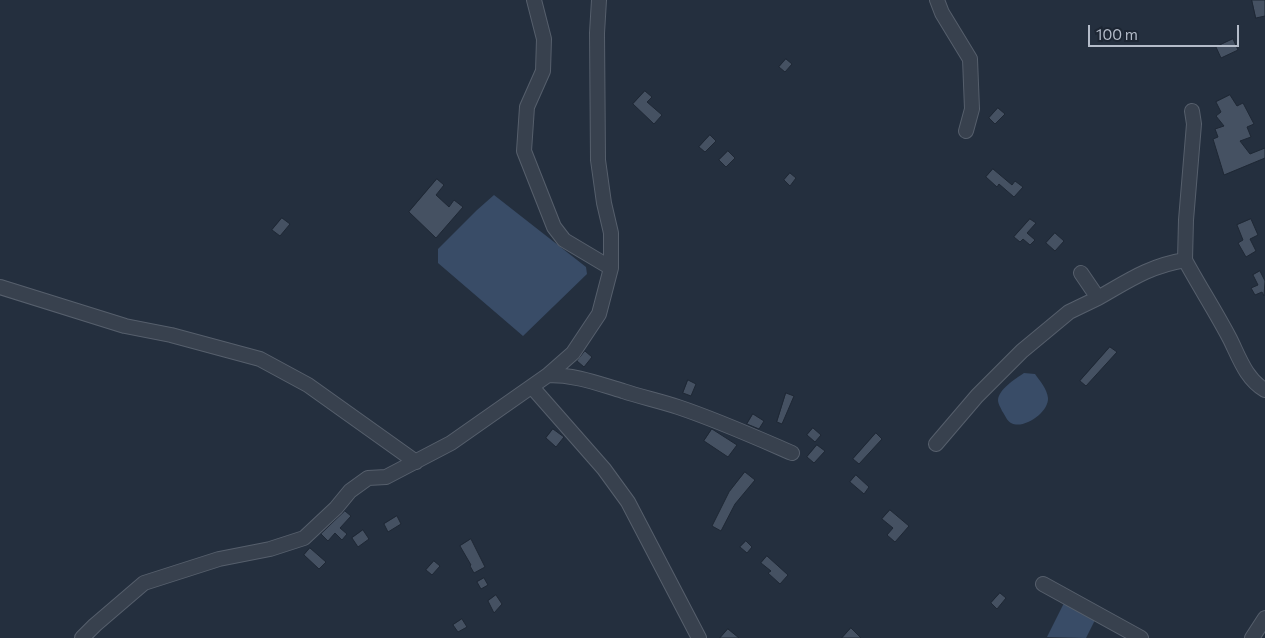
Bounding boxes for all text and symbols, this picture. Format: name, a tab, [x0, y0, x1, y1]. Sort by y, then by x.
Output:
scale bar	[1090, 15, 1241, 47]
text: 100 m	[1096, 25, 1138, 43]

